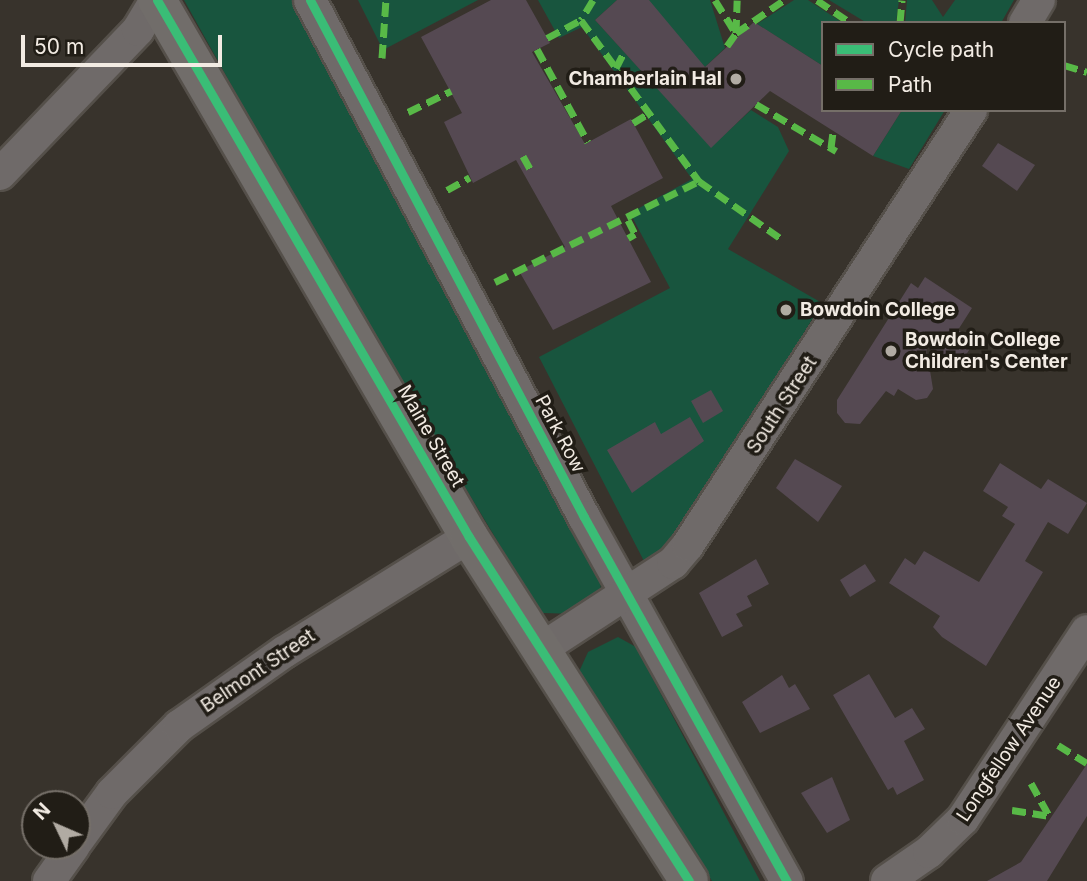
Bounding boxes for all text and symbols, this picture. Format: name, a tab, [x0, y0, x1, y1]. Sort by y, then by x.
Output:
scale bar	[24, 21, 226, 65]
legend	[821, 21, 1066, 112]
text: 50 m	[34, 34, 84, 59]
text: Cycle path	[888, 37, 994, 62]
place label: Chamberlain Hal	[568, 68, 722, 90]
marker: Chamberlain Hal	[728, 71, 744, 87]
text: Path	[888, 72, 933, 97]
place label: Bowdoin College	[800, 299, 956, 321]
marker: Bowdoin College	[778, 302, 794, 318]
place label: Bowdoin College Children's Center	[905, 329, 1068, 373]
marker: Bowdoin College Children's Center	[883, 343, 899, 359]
street label: South Street	[742, 352, 822, 458]
street label: Maine Street	[393, 381, 469, 491]
street label: Park Row	[530, 391, 590, 477]
street label: Belmont Street	[197, 624, 319, 718]
street label: Longfellow Avenue	[952, 672, 1066, 826]
north arrow	[21, 790, 91, 860]
text: N	[29, 798, 55, 825]

